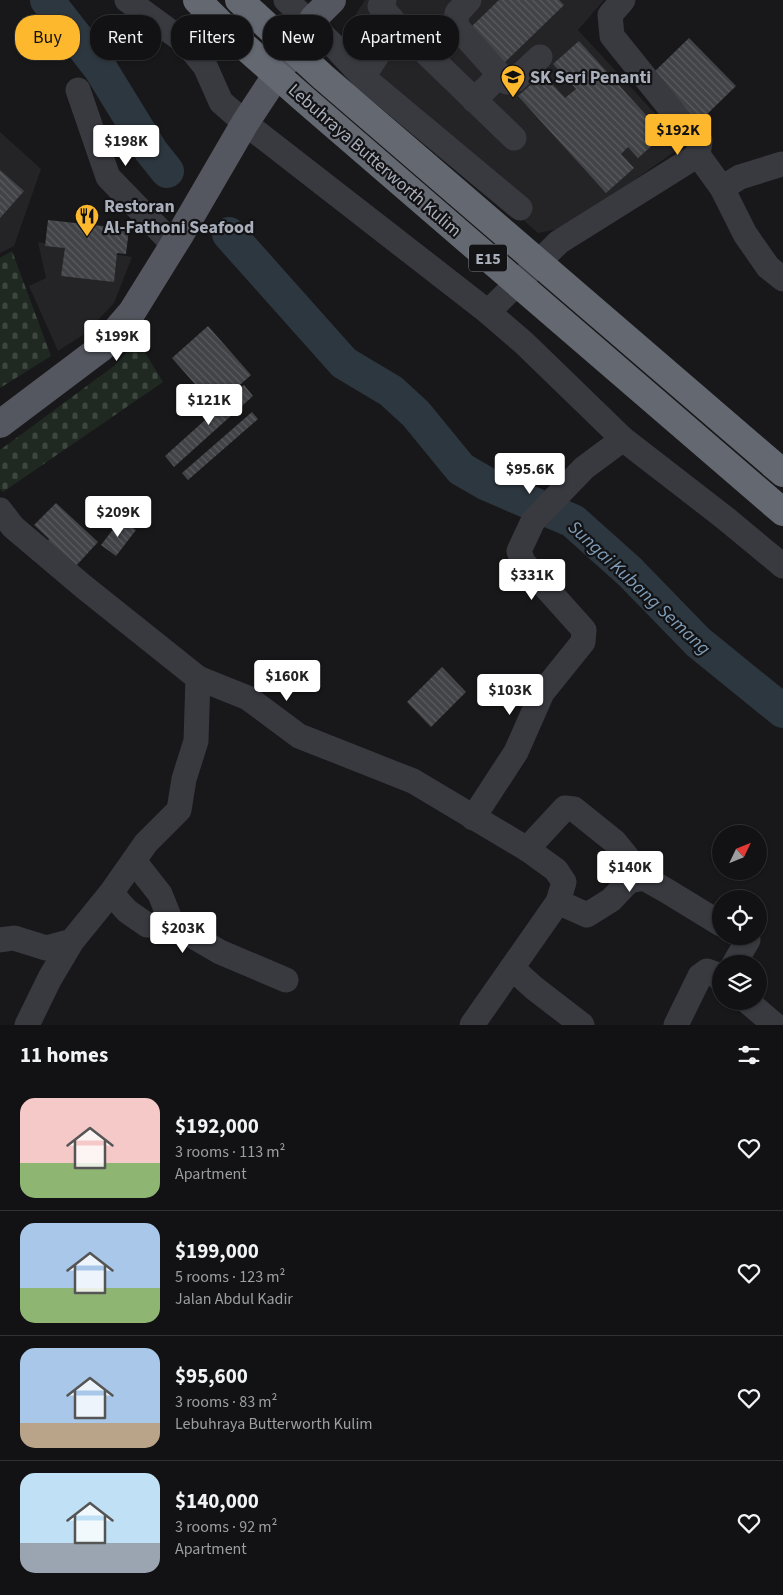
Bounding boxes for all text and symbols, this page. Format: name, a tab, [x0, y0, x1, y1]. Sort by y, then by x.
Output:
chip: Buy	[15, 15, 80, 60]
chip: Rent	[90, 15, 161, 60]
chip: Filters	[171, 15, 253, 60]
chip: New	[263, 15, 333, 60]
chip: Apartment	[343, 15, 459, 60]
school or university icon: SK Seri Penanti	[500, 64, 526, 98]
place label: SK Seri Penanti	[530, 65, 651, 90]
street label: Lebuhraya Butterworth Kulim	[283, 78, 467, 243]
pin: $192K	[643, 114, 713, 156]
text: $192K	[656, 119, 700, 141]
pin: $198K	[91, 124, 161, 167]
text: $198K	[104, 130, 148, 152]
place label: Restoran Al-Fathoni Seafood	[103, 194, 254, 240]
restaurant icon: Restoran Al-Fathoni Seafood	[74, 203, 100, 237]
road number: E15	[469, 244, 507, 272]
pin: $199K	[82, 320, 152, 362]
text: $199K	[95, 325, 139, 347]
pin: $121K	[174, 384, 244, 426]
text: $121K	[187, 389, 231, 411]
pin: $95.6K	[489, 452, 571, 495]
text: $95.6K	[506, 458, 554, 480]
pin: $209K	[83, 496, 153, 538]
text: $209K	[96, 501, 140, 523]
water label: Sungai Kubang Semang	[562, 515, 716, 662]
pin: $331K	[497, 558, 567, 601]
text: $331K	[510, 564, 554, 586]
pin: $160K	[252, 660, 322, 702]
text: $160K	[265, 665, 309, 687]
pin: $103K	[475, 674, 545, 716]
text: $103K	[488, 679, 532, 701]
north arrow	[712, 825, 768, 880]
map controls	[712, 825, 767, 1010]
pin: $140K	[595, 850, 665, 893]
text: $140K	[608, 856, 652, 878]
button: locate	[712, 890, 767, 945]
pin: $203K	[148, 912, 218, 954]
text: $203K	[161, 917, 205, 939]
button: layers	[712, 955, 767, 1010]
text: 11 homes	[20, 1040, 108, 1070]
icon: filters	[735, 1041, 763, 1069]
text: $192,000	[175, 1111, 259, 1141]
icon: home	[60, 1118, 120, 1178]
icon: heart	[735, 1134, 763, 1162]
text: 3 rooms · 113 m²	[175, 1141, 285, 1163]
text: Apartment	[175, 1163, 247, 1185]
text: $199,000	[175, 1236, 259, 1266]
icon: home	[60, 1243, 120, 1303]
icon: heart	[735, 1259, 763, 1287]
text: 5 rooms · 123 m²	[175, 1266, 285, 1288]
text: Jalan Abdul Kadir	[175, 1288, 293, 1310]
text: $95,600	[175, 1361, 248, 1391]
icon: home	[60, 1368, 120, 1428]
icon: heart	[735, 1384, 763, 1412]
text: 3 rooms · 83 m²	[175, 1391, 277, 1413]
text: Lebuhraya Butterworth Kulim	[175, 1413, 373, 1435]
text: $140,000	[175, 1486, 259, 1516]
icon: home	[60, 1493, 120, 1553]
icon: heart	[735, 1509, 763, 1537]
text: 3 rooms · 92 m²	[175, 1516, 277, 1538]
text: Apartment	[175, 1538, 247, 1560]

